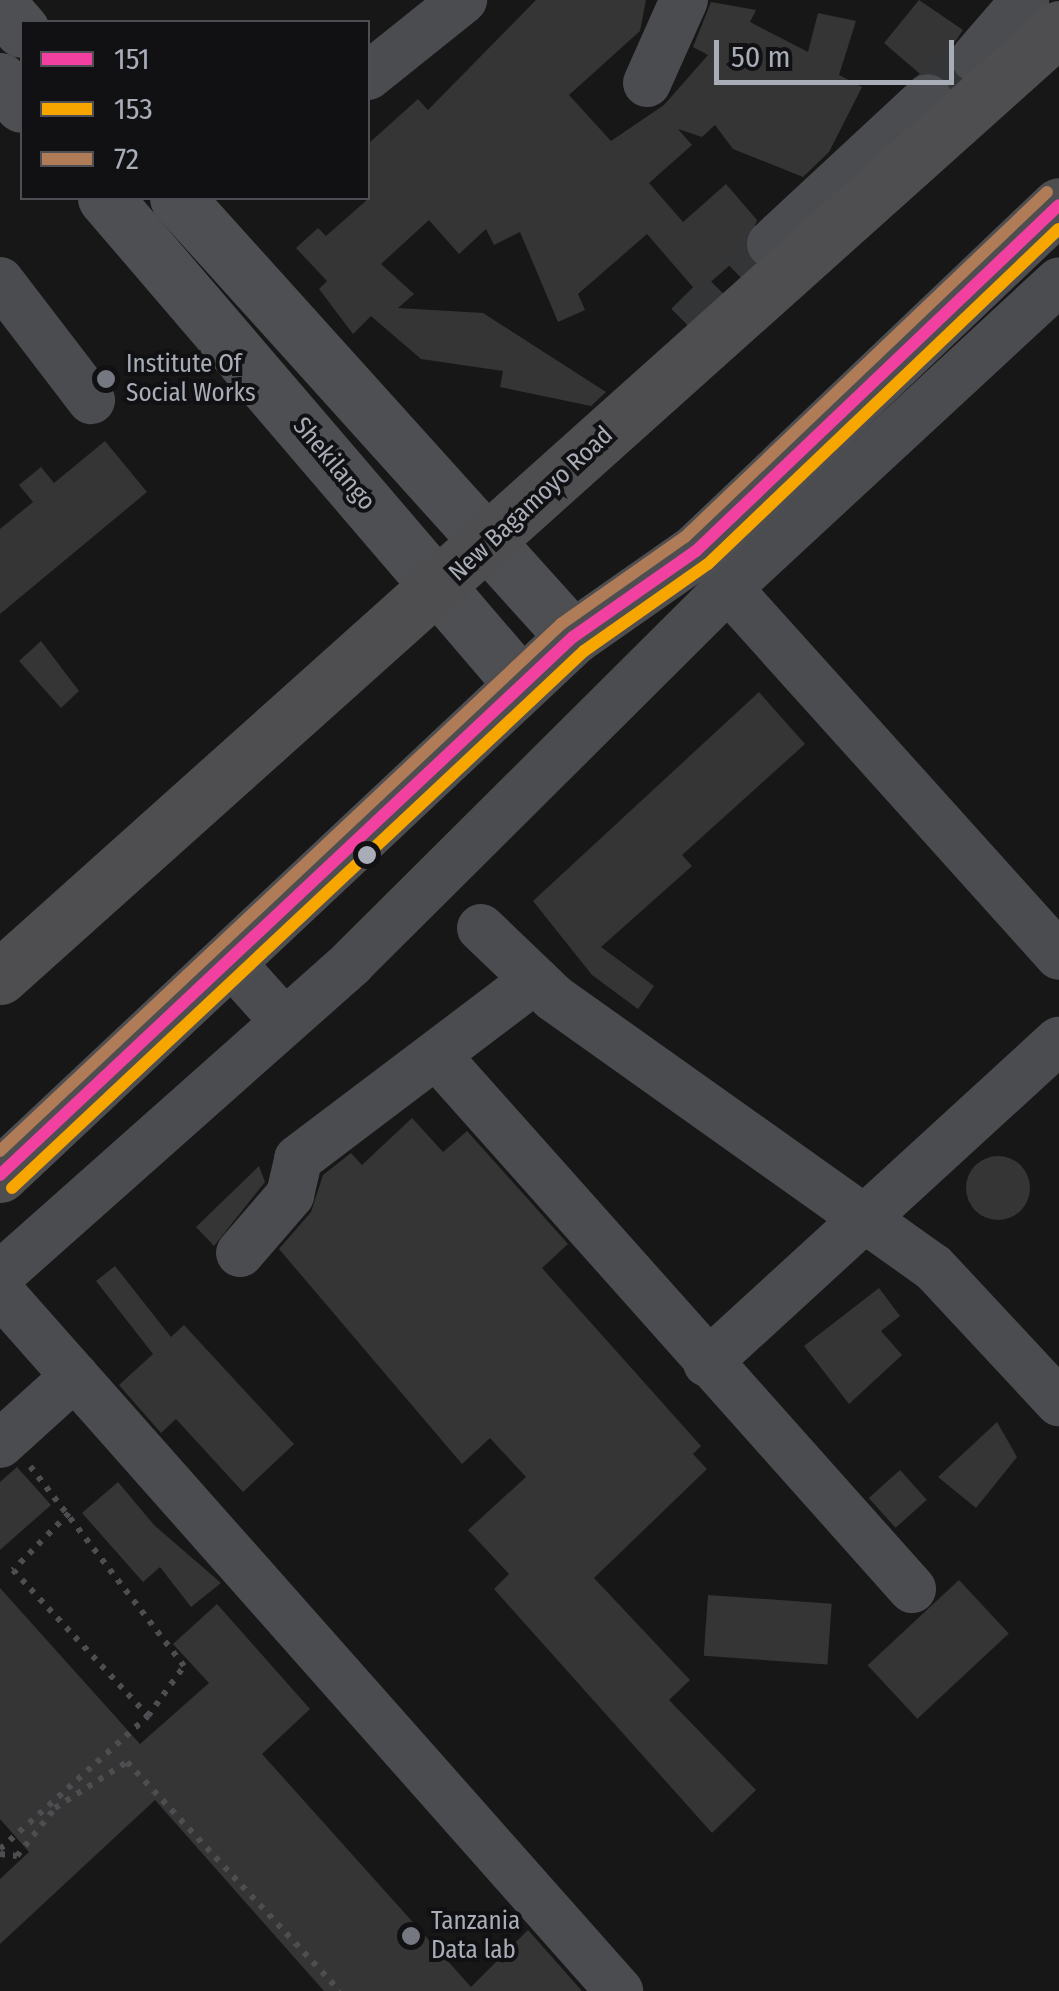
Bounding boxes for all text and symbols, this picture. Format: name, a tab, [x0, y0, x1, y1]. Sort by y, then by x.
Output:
legend	[20, 20, 370, 200]
scale bar	[719, 20, 959, 82]
text: 50 m	[731, 39, 791, 75]
text: 151	[114, 41, 150, 77]
text: 153	[114, 91, 153, 127]
text: 72	[114, 141, 139, 177]
place label: Institute Of Social Works	[126, 350, 256, 409]
marker: Institute Of Social Works	[95, 368, 117, 390]
street label: Shekilango	[286, 411, 382, 517]
street label: New Bagamoyo Road	[443, 420, 619, 588]
unlabelled marker	[357, 845, 377, 865]
place label: Tanzania Data lab	[431, 1907, 520, 1966]
marker: Tanzania Data lab	[400, 1925, 422, 1947]

